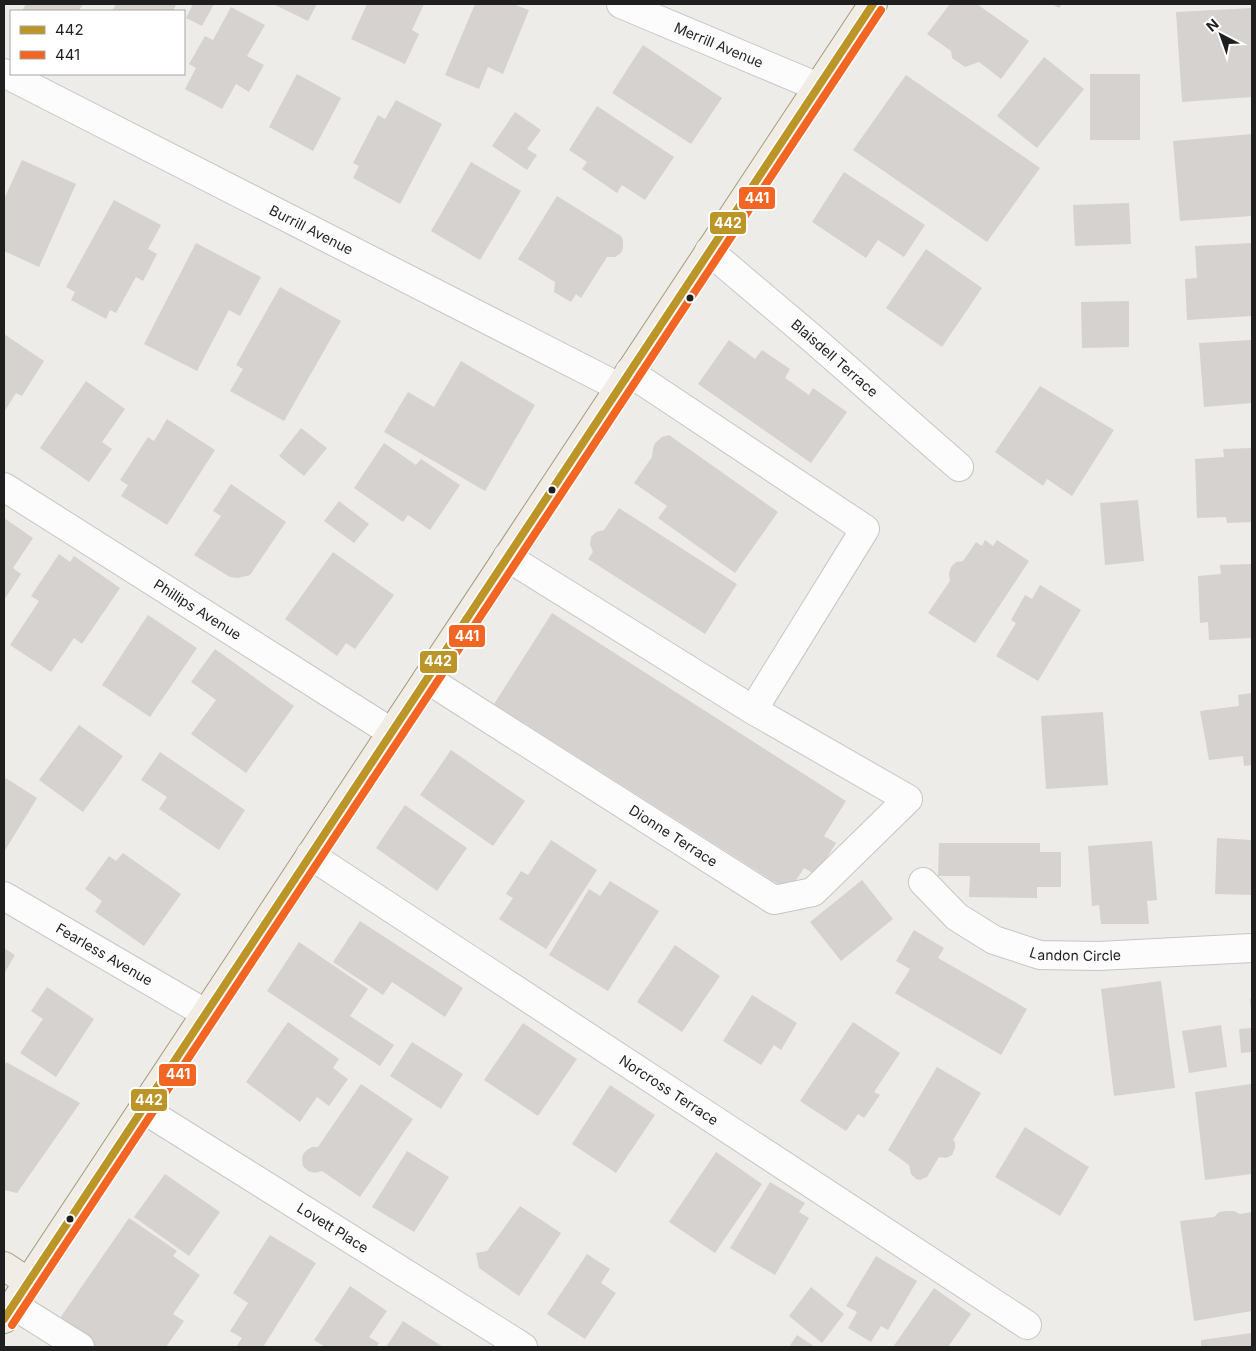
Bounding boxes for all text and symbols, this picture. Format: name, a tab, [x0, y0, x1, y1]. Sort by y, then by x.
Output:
legend	[10, 10, 185, 75]
north arrow	[1196, 10, 1246, 60]
text: N	[1203, 15, 1222, 35]
street label: Merrill Avenue	[672, 18, 766, 71]
text: 442	[55, 20, 84, 39]
text: 441	[55, 45, 80, 64]
line badge: 441	[738, 186, 776, 210]
text: 441	[745, 189, 769, 206]
street label: Burrill Avenue	[267, 201, 356, 258]
line badge: 442	[709, 211, 747, 235]
text: 442	[714, 214, 742, 231]
unlabelled marker	[685, 293, 695, 303]
street label: Blaisdell Terrace	[788, 315, 882, 400]
unlabelled marker	[547, 485, 557, 495]
street label: Phillips Avenue	[151, 575, 245, 643]
line badge: 441	[448, 624, 486, 648]
text: 441	[455, 627, 479, 644]
line badge: 442	[419, 650, 458, 674]
text: 442	[424, 652, 452, 669]
street label: Dionne Terrace	[626, 801, 721, 870]
street label: Fearless Avenue	[53, 919, 156, 989]
street label: Landon Circle	[1028, 943, 1121, 964]
street label: Norcross Terrace	[616, 1051, 722, 1128]
line badge: 441	[158, 1063, 197, 1087]
text: 441	[166, 1065, 190, 1082]
line badge: 442	[130, 1088, 168, 1112]
text: 442	[135, 1091, 163, 1108]
street label: Lovett Place	[294, 1199, 372, 1256]
unlabelled marker	[65, 1214, 75, 1224]

